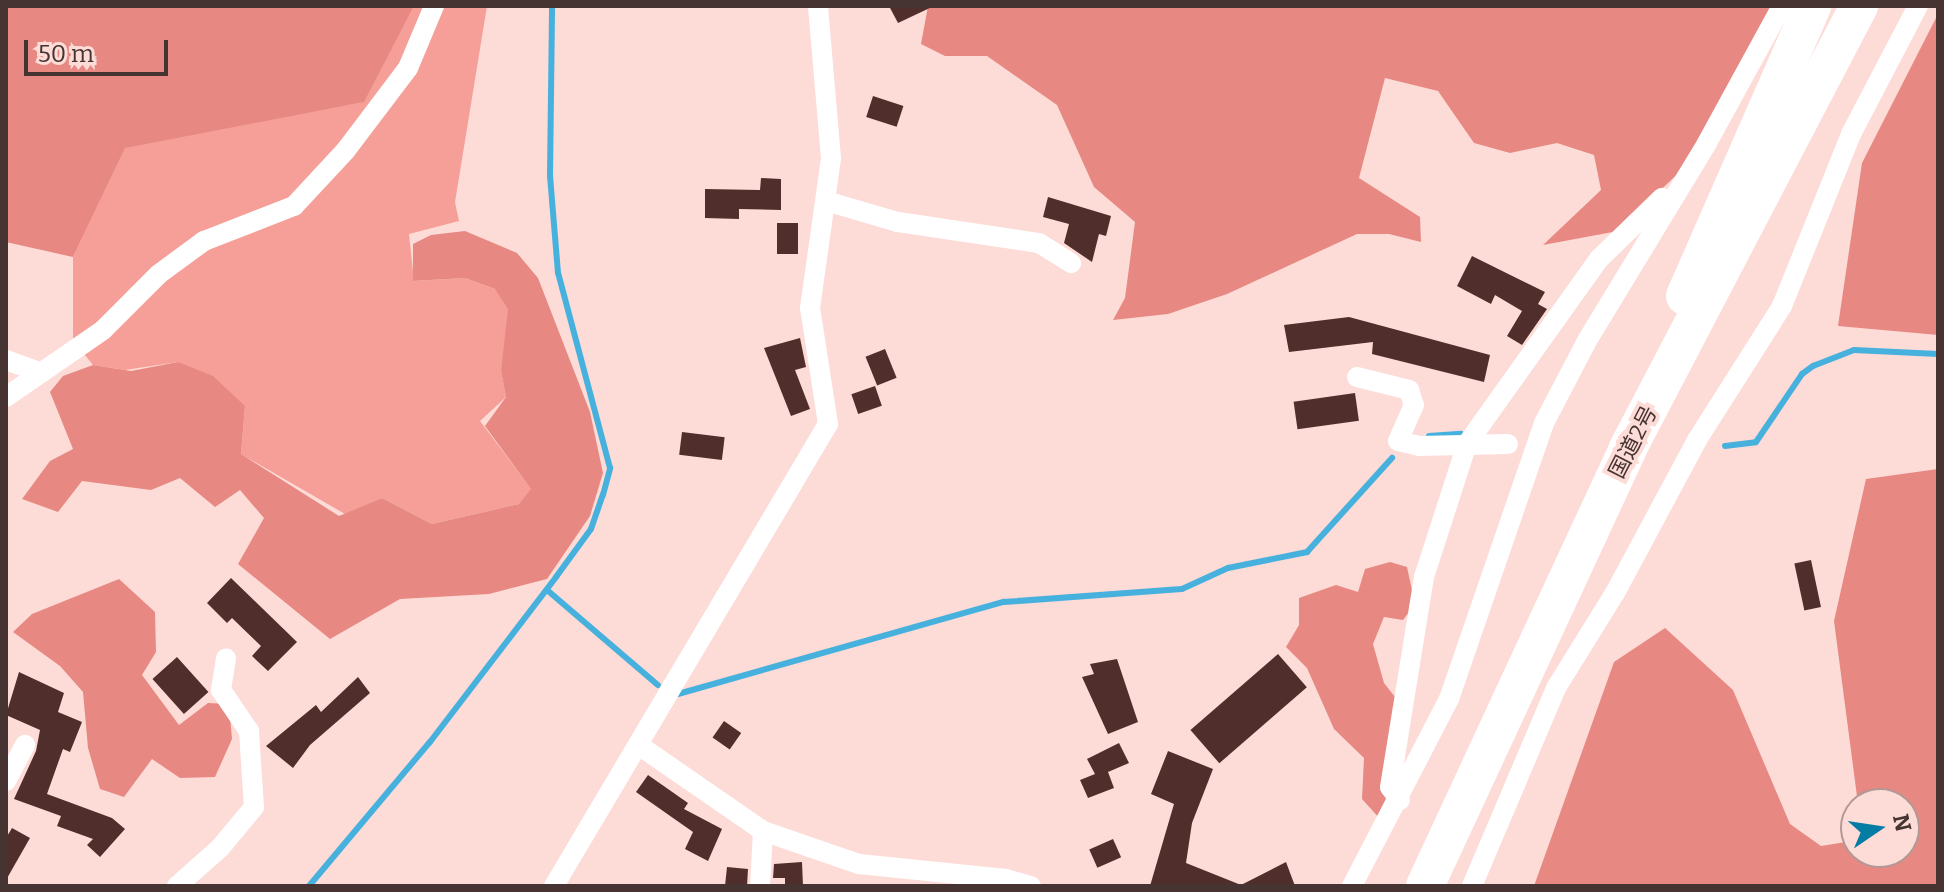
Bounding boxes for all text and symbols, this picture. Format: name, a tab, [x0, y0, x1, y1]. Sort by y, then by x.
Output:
scale bar	[28, 24, 172, 74]
text: 50 m	[38, 40, 94, 68]
street label: 国道2号	[1604, 401, 1662, 483]
north arrow	[1840, 788, 1920, 868]
text: N	[1887, 812, 1917, 834]

